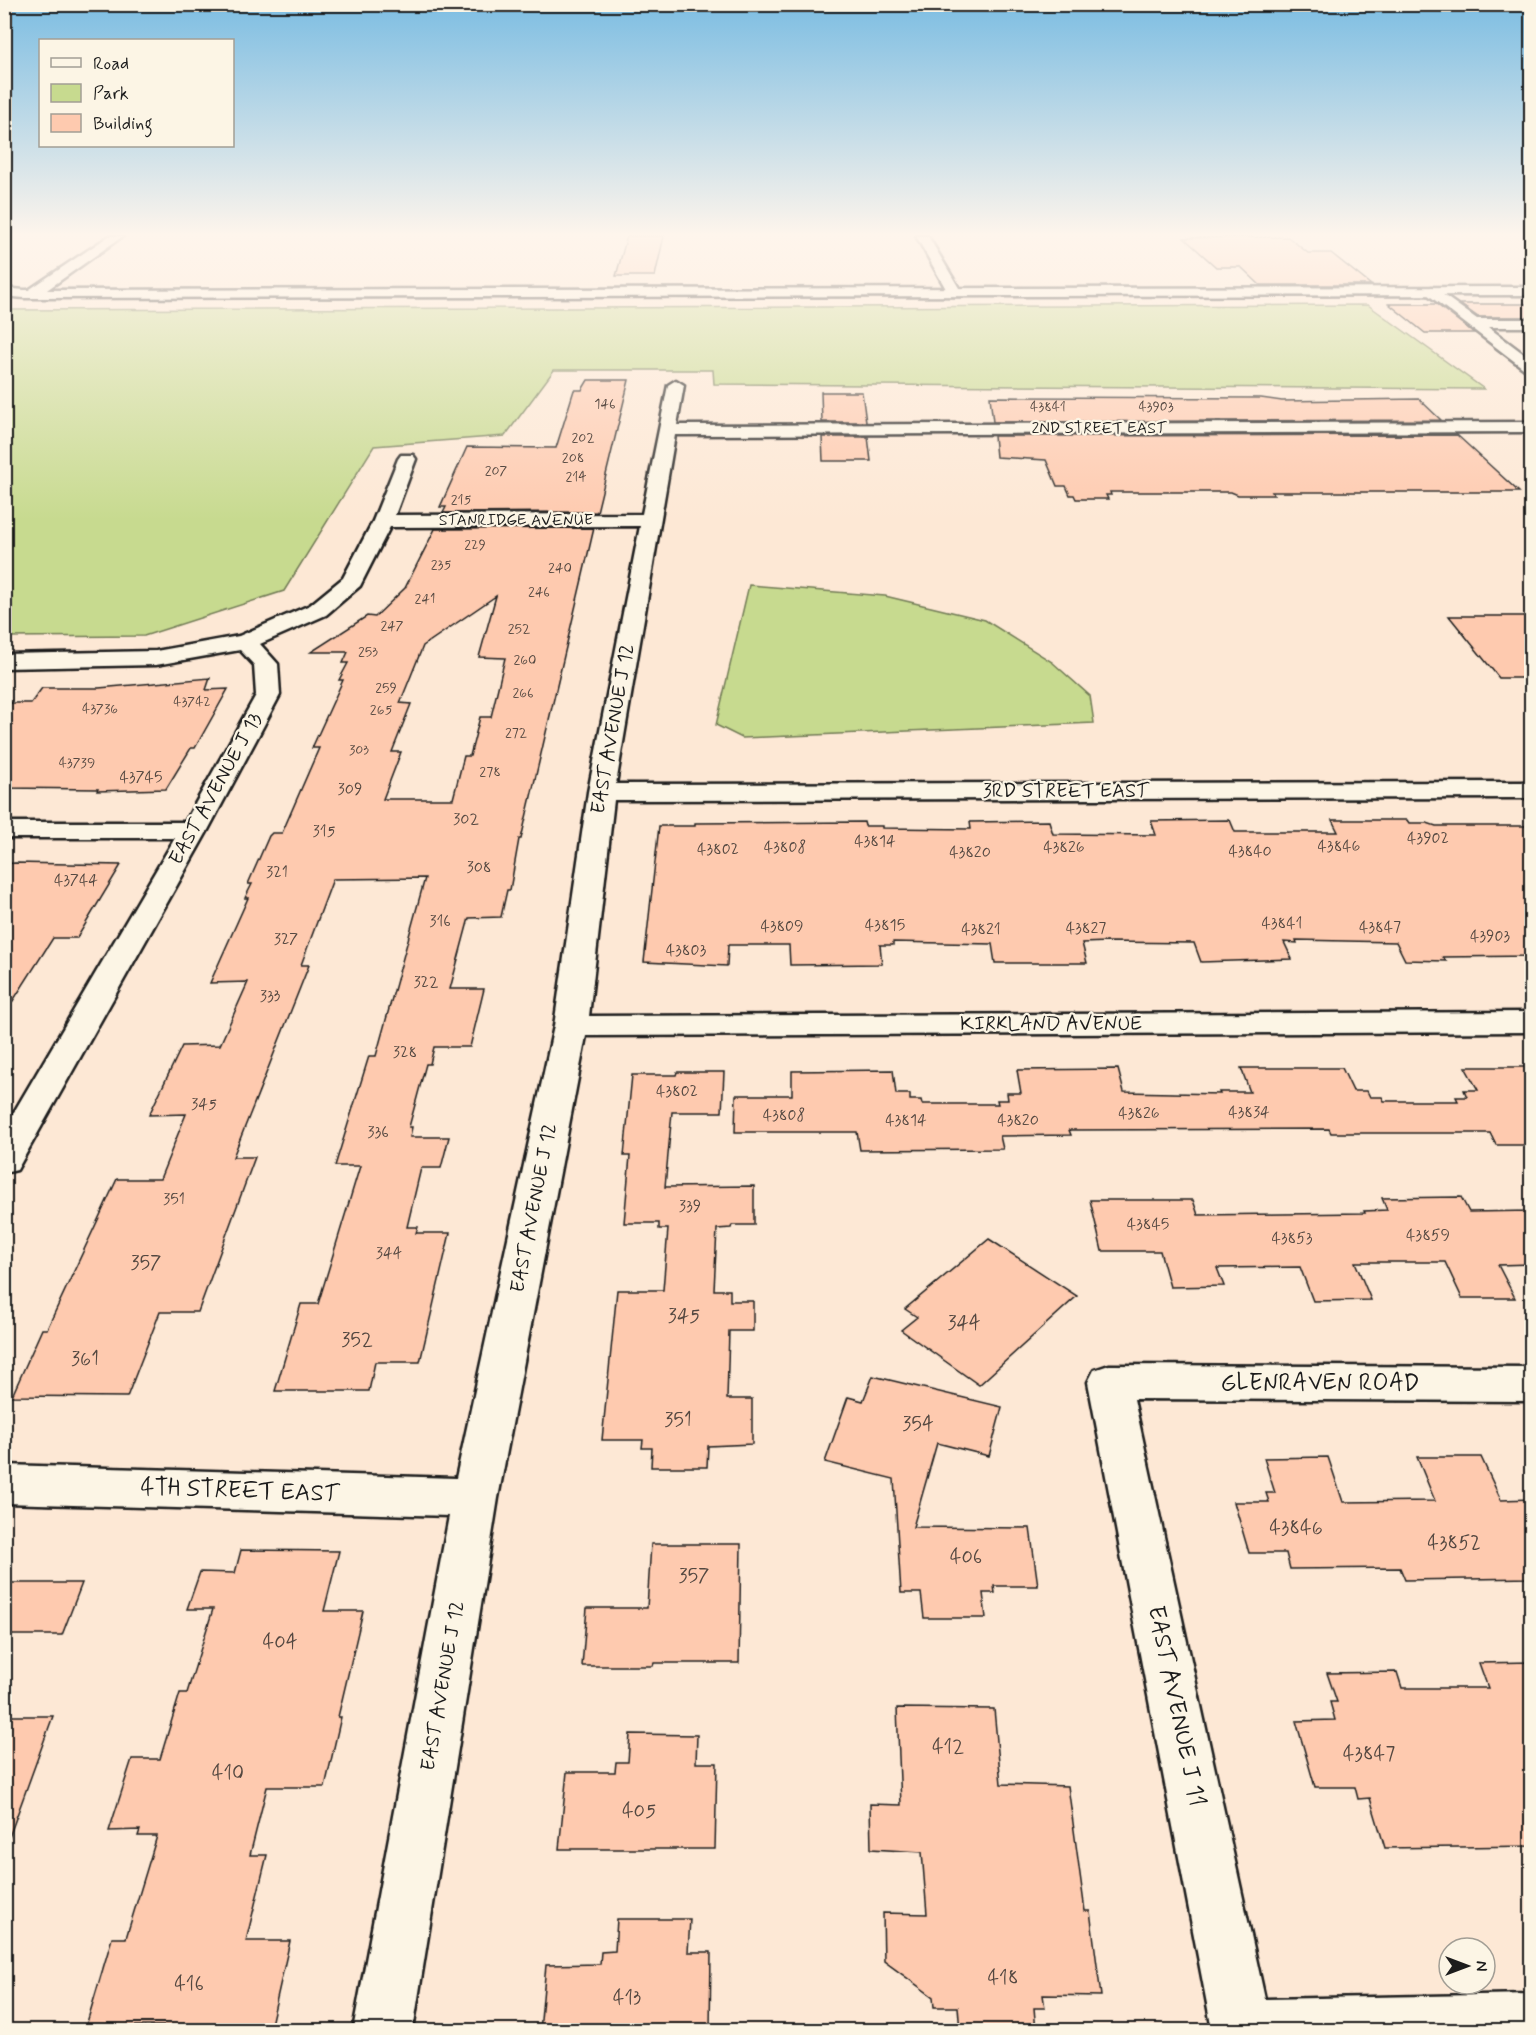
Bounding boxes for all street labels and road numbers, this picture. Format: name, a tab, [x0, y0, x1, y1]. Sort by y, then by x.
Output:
street label: 2ND STREET EAST	[1031, 418, 1168, 439]
street label: STANRIDGE AVENUE	[439, 510, 593, 531]
street label: EAST AVENUE J 12	[585, 642, 641, 816]
street label: EAST AVENUE J 13	[163, 708, 269, 870]
street label: 3RD STREET EAST	[983, 778, 1151, 805]
street label: KIRKLAND AVENUE	[960, 1011, 1142, 1038]
street label: EAST AVENUE J 12	[504, 1121, 564, 1295]
street label: GLENRAVEN ROAD	[1220, 1368, 1420, 1399]
street label: 4TH STREET EAST	[140, 1472, 341, 1510]
street label: EAST AVENUE J 12	[415, 1599, 471, 1773]
street label: EAST AVENUE J 11	[1140, 1603, 1212, 1809]

